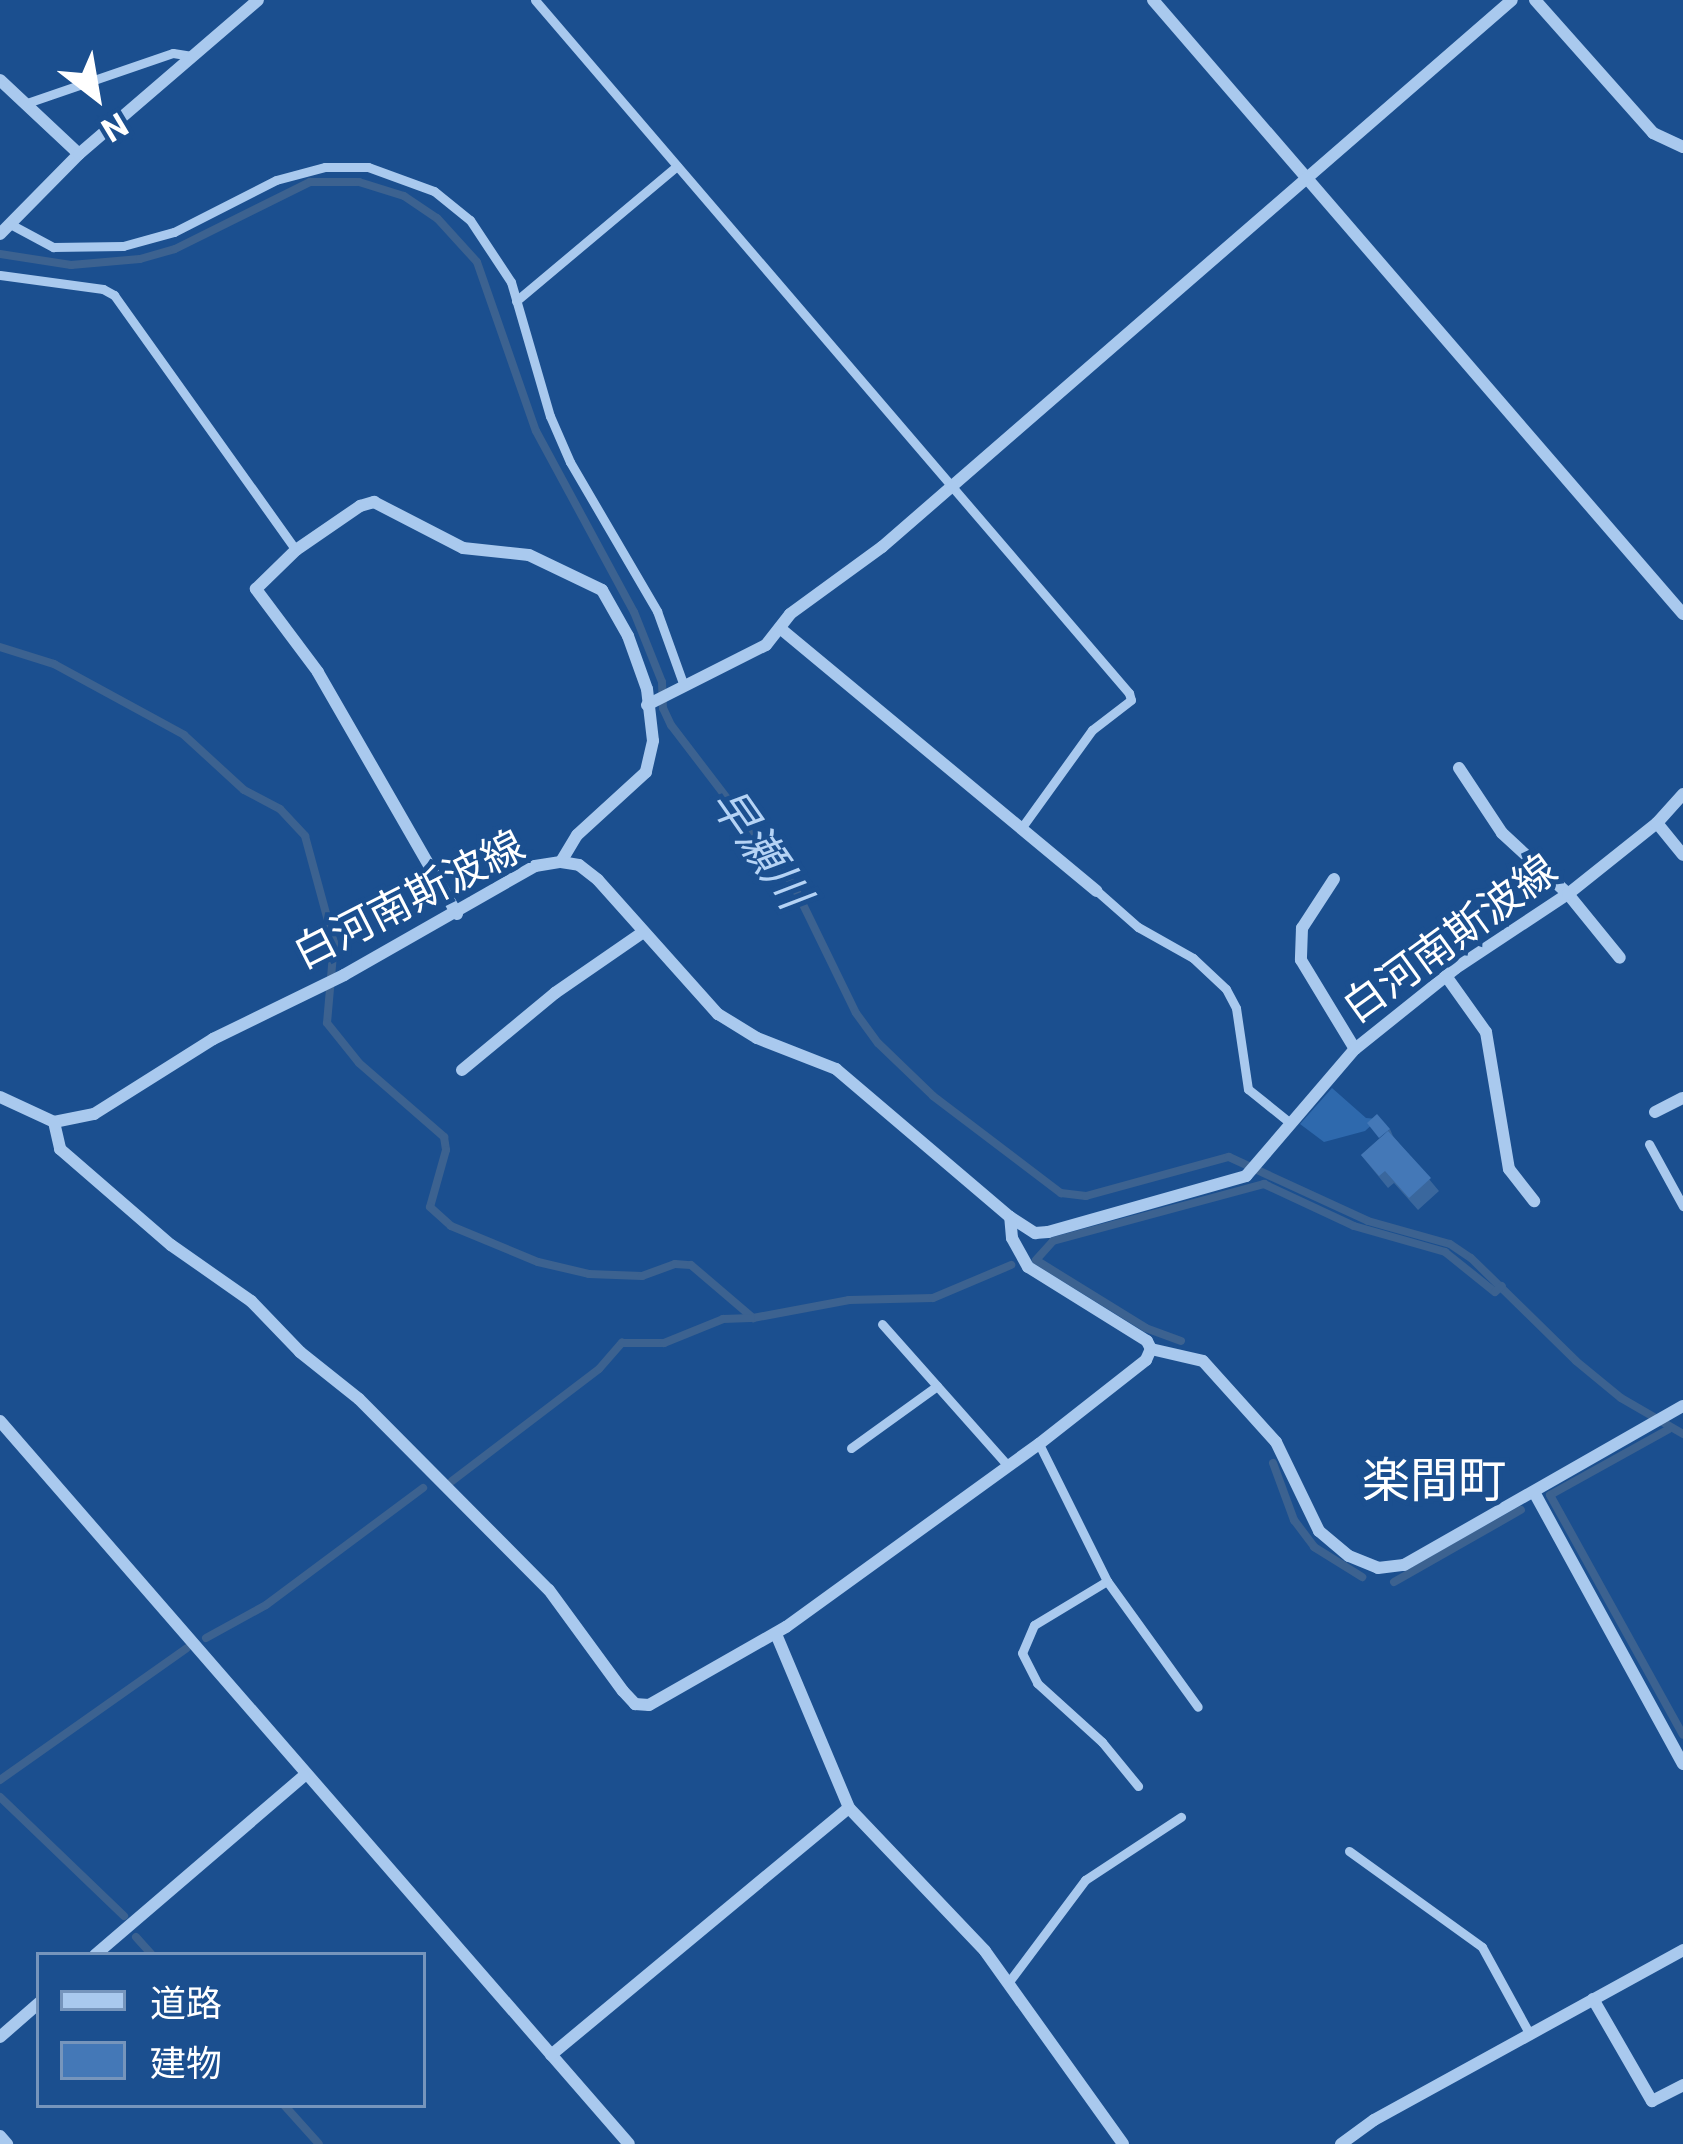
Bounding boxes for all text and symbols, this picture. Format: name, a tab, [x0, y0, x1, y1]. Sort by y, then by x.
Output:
north arrow	[36, 36, 156, 156]
text: N	[95, 105, 135, 150]
water label: 早瀬川	[699, 777, 821, 919]
street label: 白河南斯波線	[285, 820, 533, 980]
street label: 白河南斯波線	[1333, 845, 1567, 1033]
district label: 楽間町	[1362, 1452, 1506, 1510]
legend	[36, 1952, 426, 2108]
text: 道路	[150, 1983, 222, 2025]
text: 建物	[150, 2043, 222, 2085]

